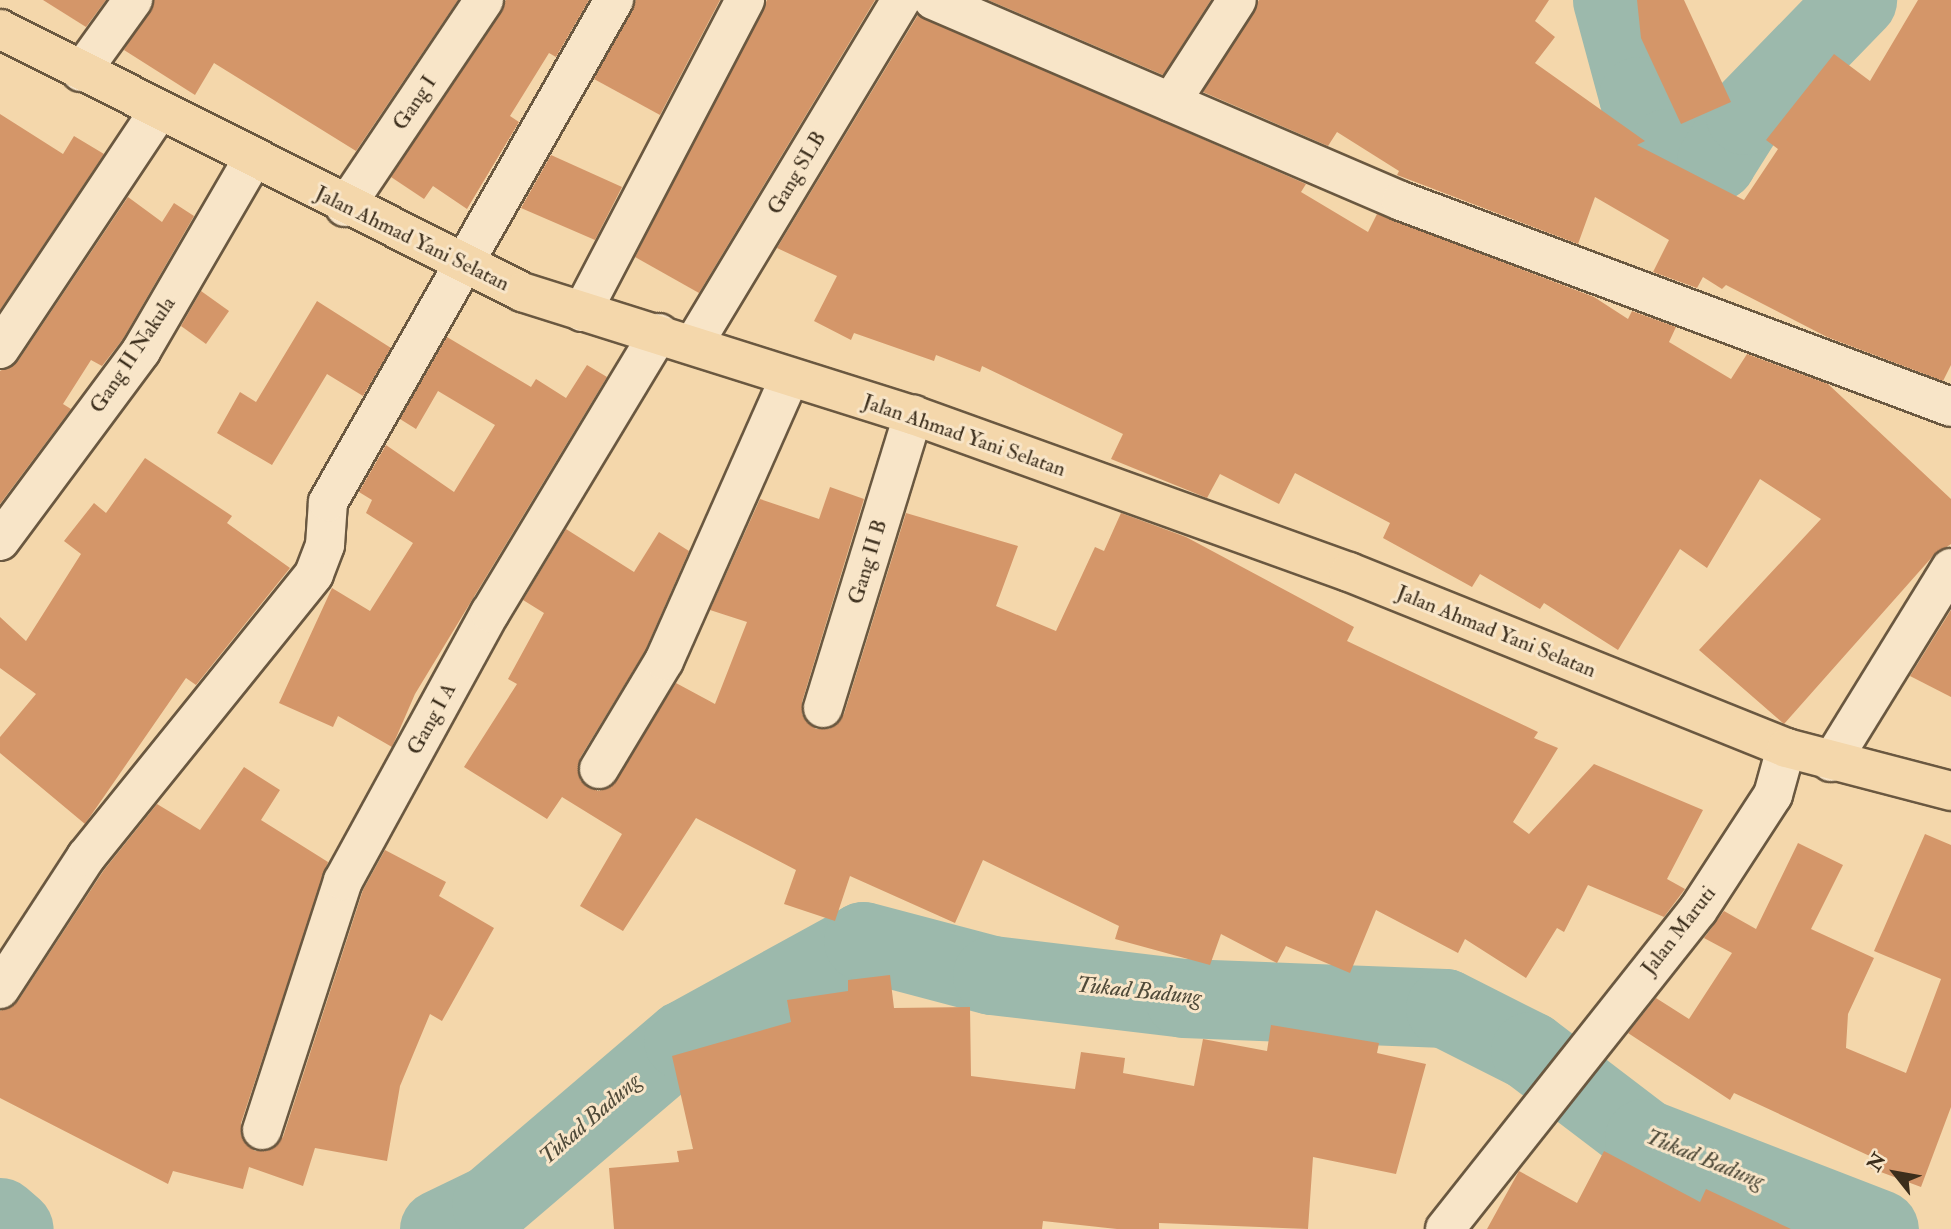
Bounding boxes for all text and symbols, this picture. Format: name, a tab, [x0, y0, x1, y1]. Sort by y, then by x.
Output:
street label: Gang I	[388, 71, 442, 135]
street label: Gang SLB	[762, 127, 832, 219]
street label: Jalan Ahmad Yani Selatan	[311, 181, 513, 297]
street label: Gang II Nakula	[85, 292, 181, 418]
street label: Jalan Ahmad Yani Selatan	[859, 389, 1069, 483]
street label: Gang II B	[843, 517, 893, 607]
street label: Jalan Ahmad Yani Selatan	[1393, 580, 1599, 684]
street label: Gang I A	[402, 679, 462, 759]
street label: Jalan Maruti	[1637, 882, 1721, 980]
water label: Tukad Badung	[1075, 971, 1203, 1011]
water label: Tukad Badung	[534, 1067, 646, 1171]
water label: Tukad Badung	[1642, 1123, 1768, 1195]
north arrow	[1860, 1138, 1930, 1208]
text: N	[1862, 1149, 1892, 1176]

